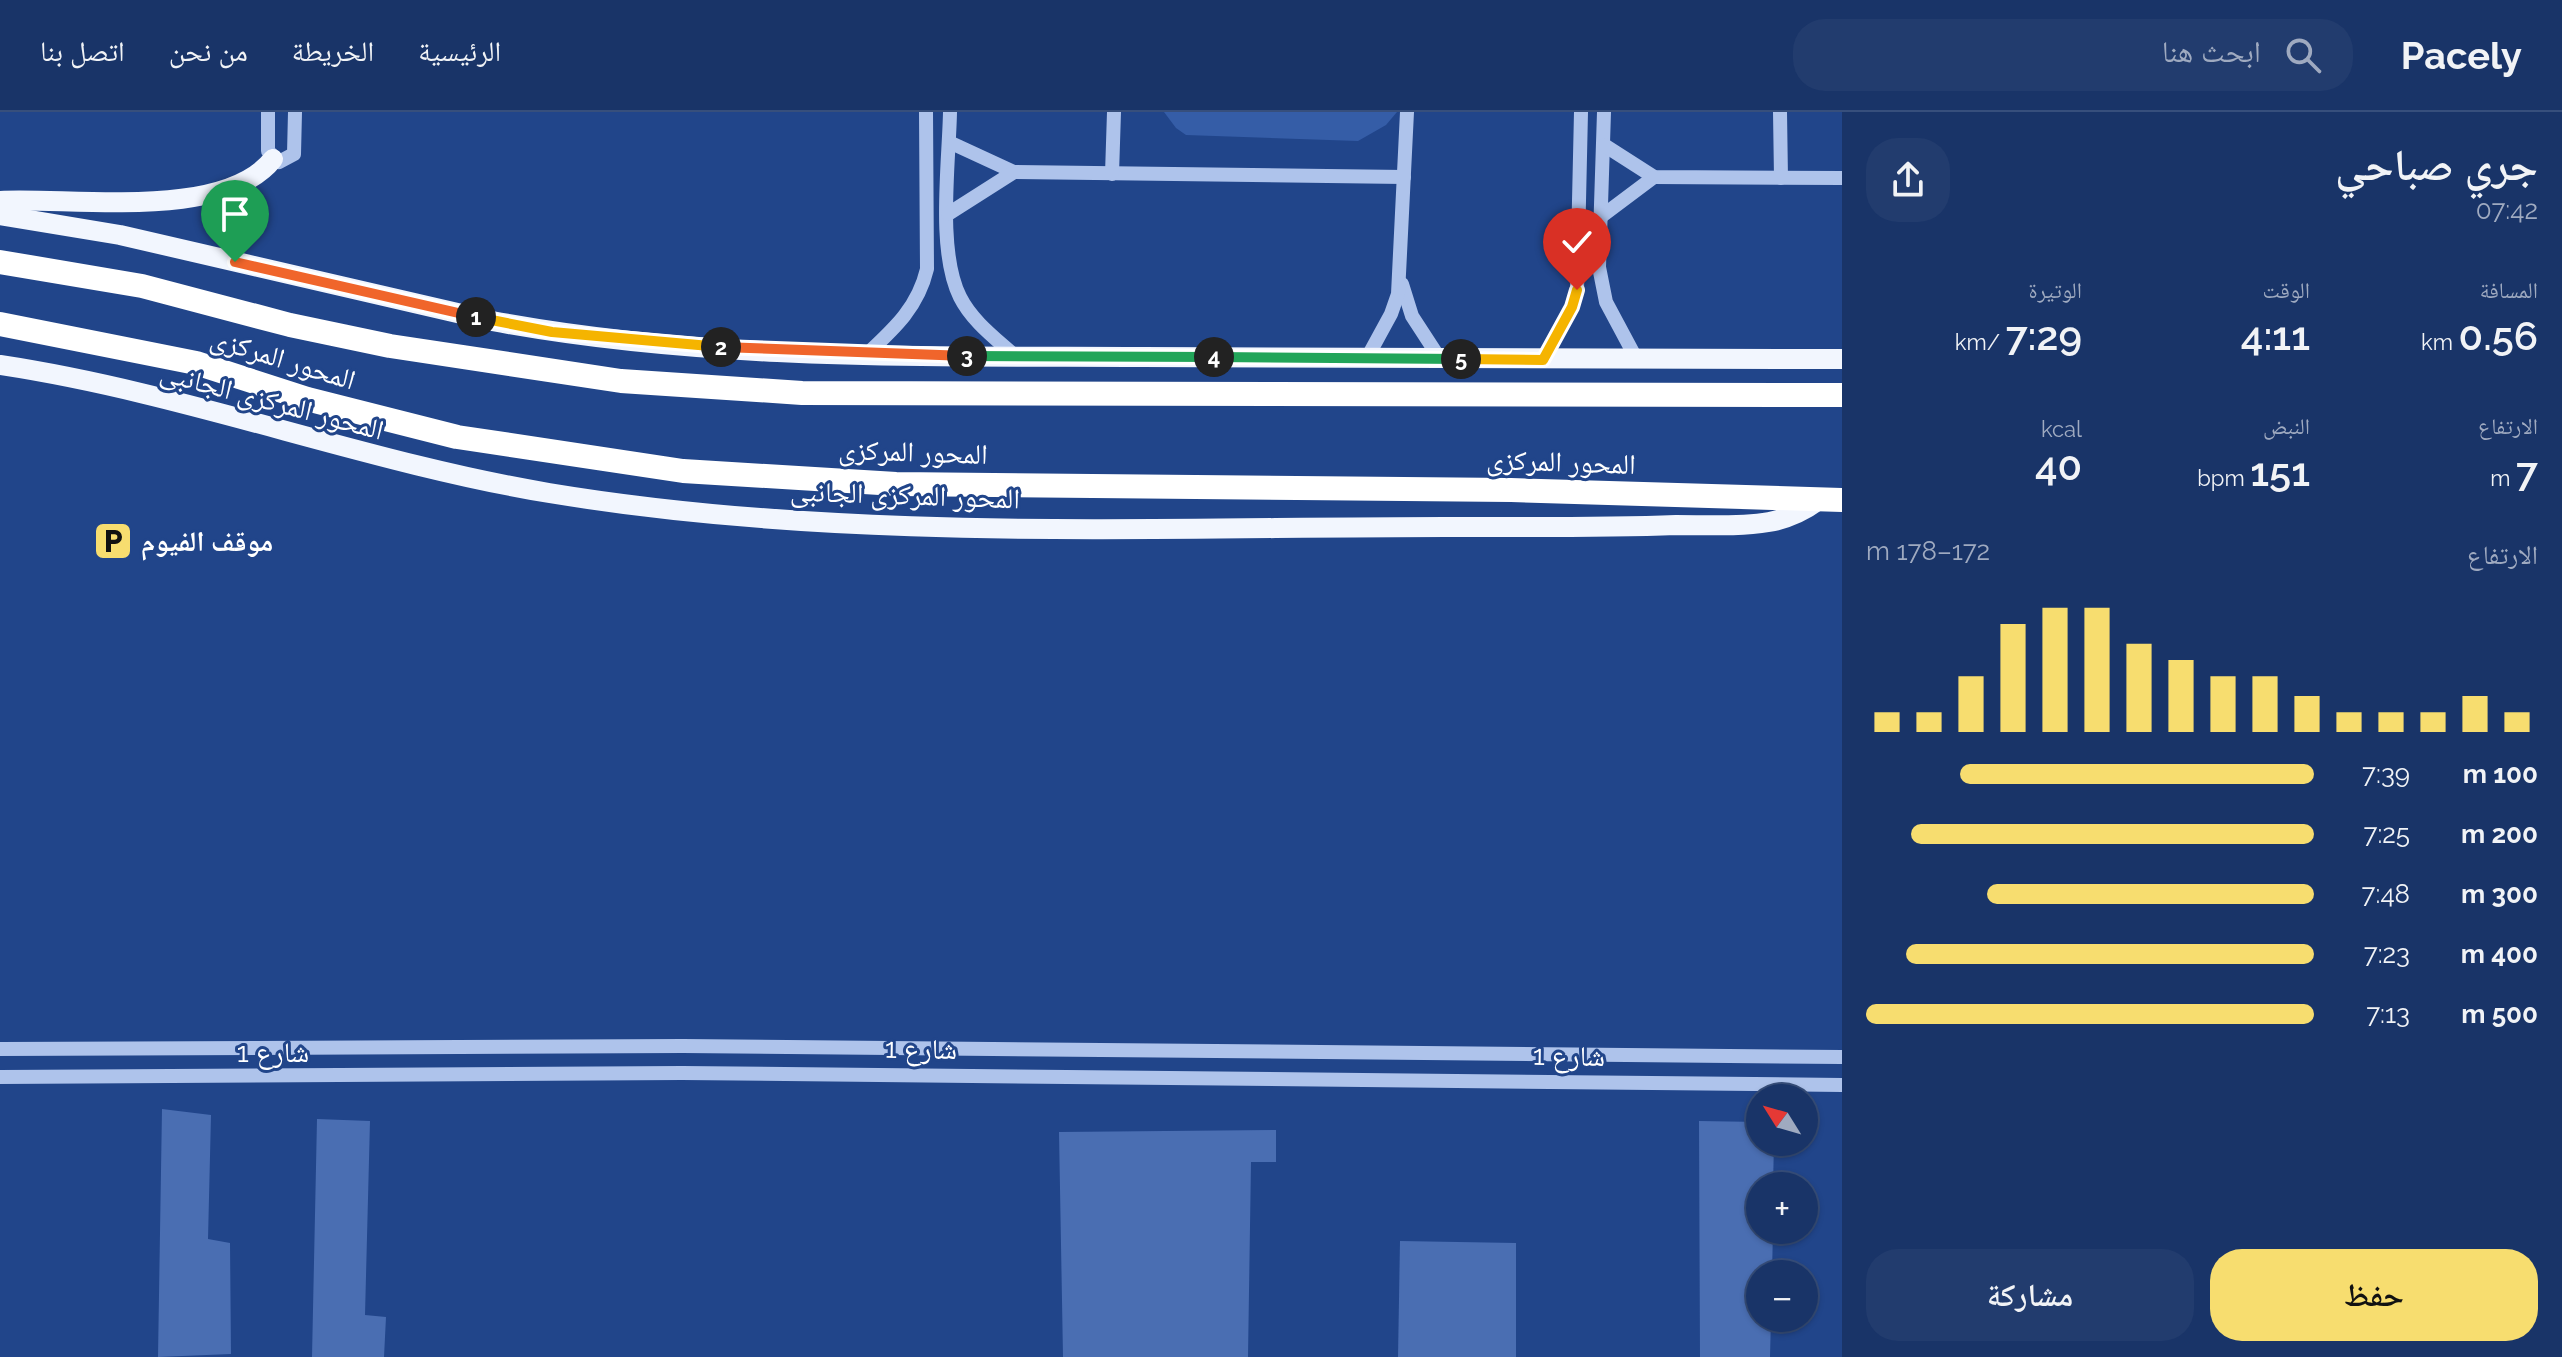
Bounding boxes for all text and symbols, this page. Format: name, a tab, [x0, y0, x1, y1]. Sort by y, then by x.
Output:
search box	[1793, 19, 2353, 91]
icon: search	[2281, 33, 2325, 77]
text: Pacely	[2401, 33, 2522, 78]
text: ابحث هنا	[2162, 34, 2261, 69]
text: اتصل بنا	[40, 35, 125, 68]
text: من نحن	[169, 35, 248, 68]
text: الخريطة	[292, 35, 374, 68]
text: الرئيسية	[418, 35, 501, 68]
button: share	[1866, 138, 1950, 222]
text: جري صباحي	[2335, 139, 2538, 190]
pin	[201, 180, 269, 262]
icon: arrive	[213, 192, 257, 236]
text: 07:42	[2476, 195, 2538, 225]
pin	[1543, 208, 1611, 290]
icon: check	[1555, 220, 1599, 264]
text: الوتيرة	[2028, 277, 2082, 303]
text: الوقت	[2263, 277, 2310, 303]
text: المسافة	[2480, 277, 2538, 303]
pin: 1	[456, 297, 496, 337]
text: 1	[471, 304, 481, 330]
text: 7:29	[2006, 312, 2082, 359]
text: 4:11	[2241, 312, 2310, 359]
text: 0.56	[2459, 312, 2538, 359]
street label: المحور المركزى	[207, 321, 359, 397]
pin: 2	[701, 327, 741, 367]
text: /km	[1955, 329, 2006, 355]
text: km	[2421, 329, 2459, 355]
text: 2	[715, 334, 727, 360]
pin: 3	[947, 336, 987, 376]
pin: 4	[1194, 337, 1234, 377]
pin: 5	[1441, 339, 1481, 379]
text: 3	[961, 343, 973, 369]
text: 4	[1208, 344, 1220, 370]
text: 5	[1455, 346, 1467, 372]
street label: المحور المركزى الجانبى	[156, 355, 387, 448]
text: النبض	[2263, 413, 2310, 439]
text: الارتفاع	[2478, 413, 2538, 439]
text: kcal	[2041, 416, 2082, 442]
street label: المحور المركزى	[838, 433, 988, 471]
text: 40	[2035, 442, 2082, 489]
street label: المحور المركزى	[1486, 443, 1636, 481]
text: 151	[2250, 448, 2310, 495]
text: 7	[2516, 448, 2538, 495]
text: bpm	[2197, 465, 2250, 491]
text: m	[2490, 465, 2516, 491]
street label: المحور المركزى الجانبى	[789, 474, 1021, 517]
parking icon: موقف الفيوم	[92, 520, 134, 562]
place label: موقف الفيوم	[141, 525, 273, 561]
text: 172–178 m	[1866, 536, 1990, 566]
text: الارتفاع	[2467, 540, 2538, 570]
text: 7:39	[2362, 759, 2410, 789]
text: 100 m	[2463, 759, 2538, 789]
text: 7:25	[2363, 819, 2410, 849]
text: 200 m	[2461, 819, 2538, 849]
text: 7:48	[2362, 879, 2410, 909]
text: 300 m	[2461, 879, 2538, 909]
text: 7:23	[2364, 939, 2410, 969]
text: 400 m	[2461, 939, 2538, 969]
text: 7:13	[2366, 999, 2410, 1029]
text: 500 m	[2461, 999, 2538, 1029]
street label: شارع 1	[885, 1032, 957, 1067]
street label: شارع 1	[237, 1036, 309, 1070]
street label: شارع 1	[1533, 1039, 1605, 1074]
north arrow	[1746, 1084, 1818, 1156]
map controls	[1746, 1084, 1818, 1332]
button: +	[1746, 1172, 1818, 1244]
button: مشاركة	[1866, 1249, 2194, 1341]
button: حفظ	[2210, 1249, 2538, 1341]
button: −	[1746, 1260, 1818, 1332]

